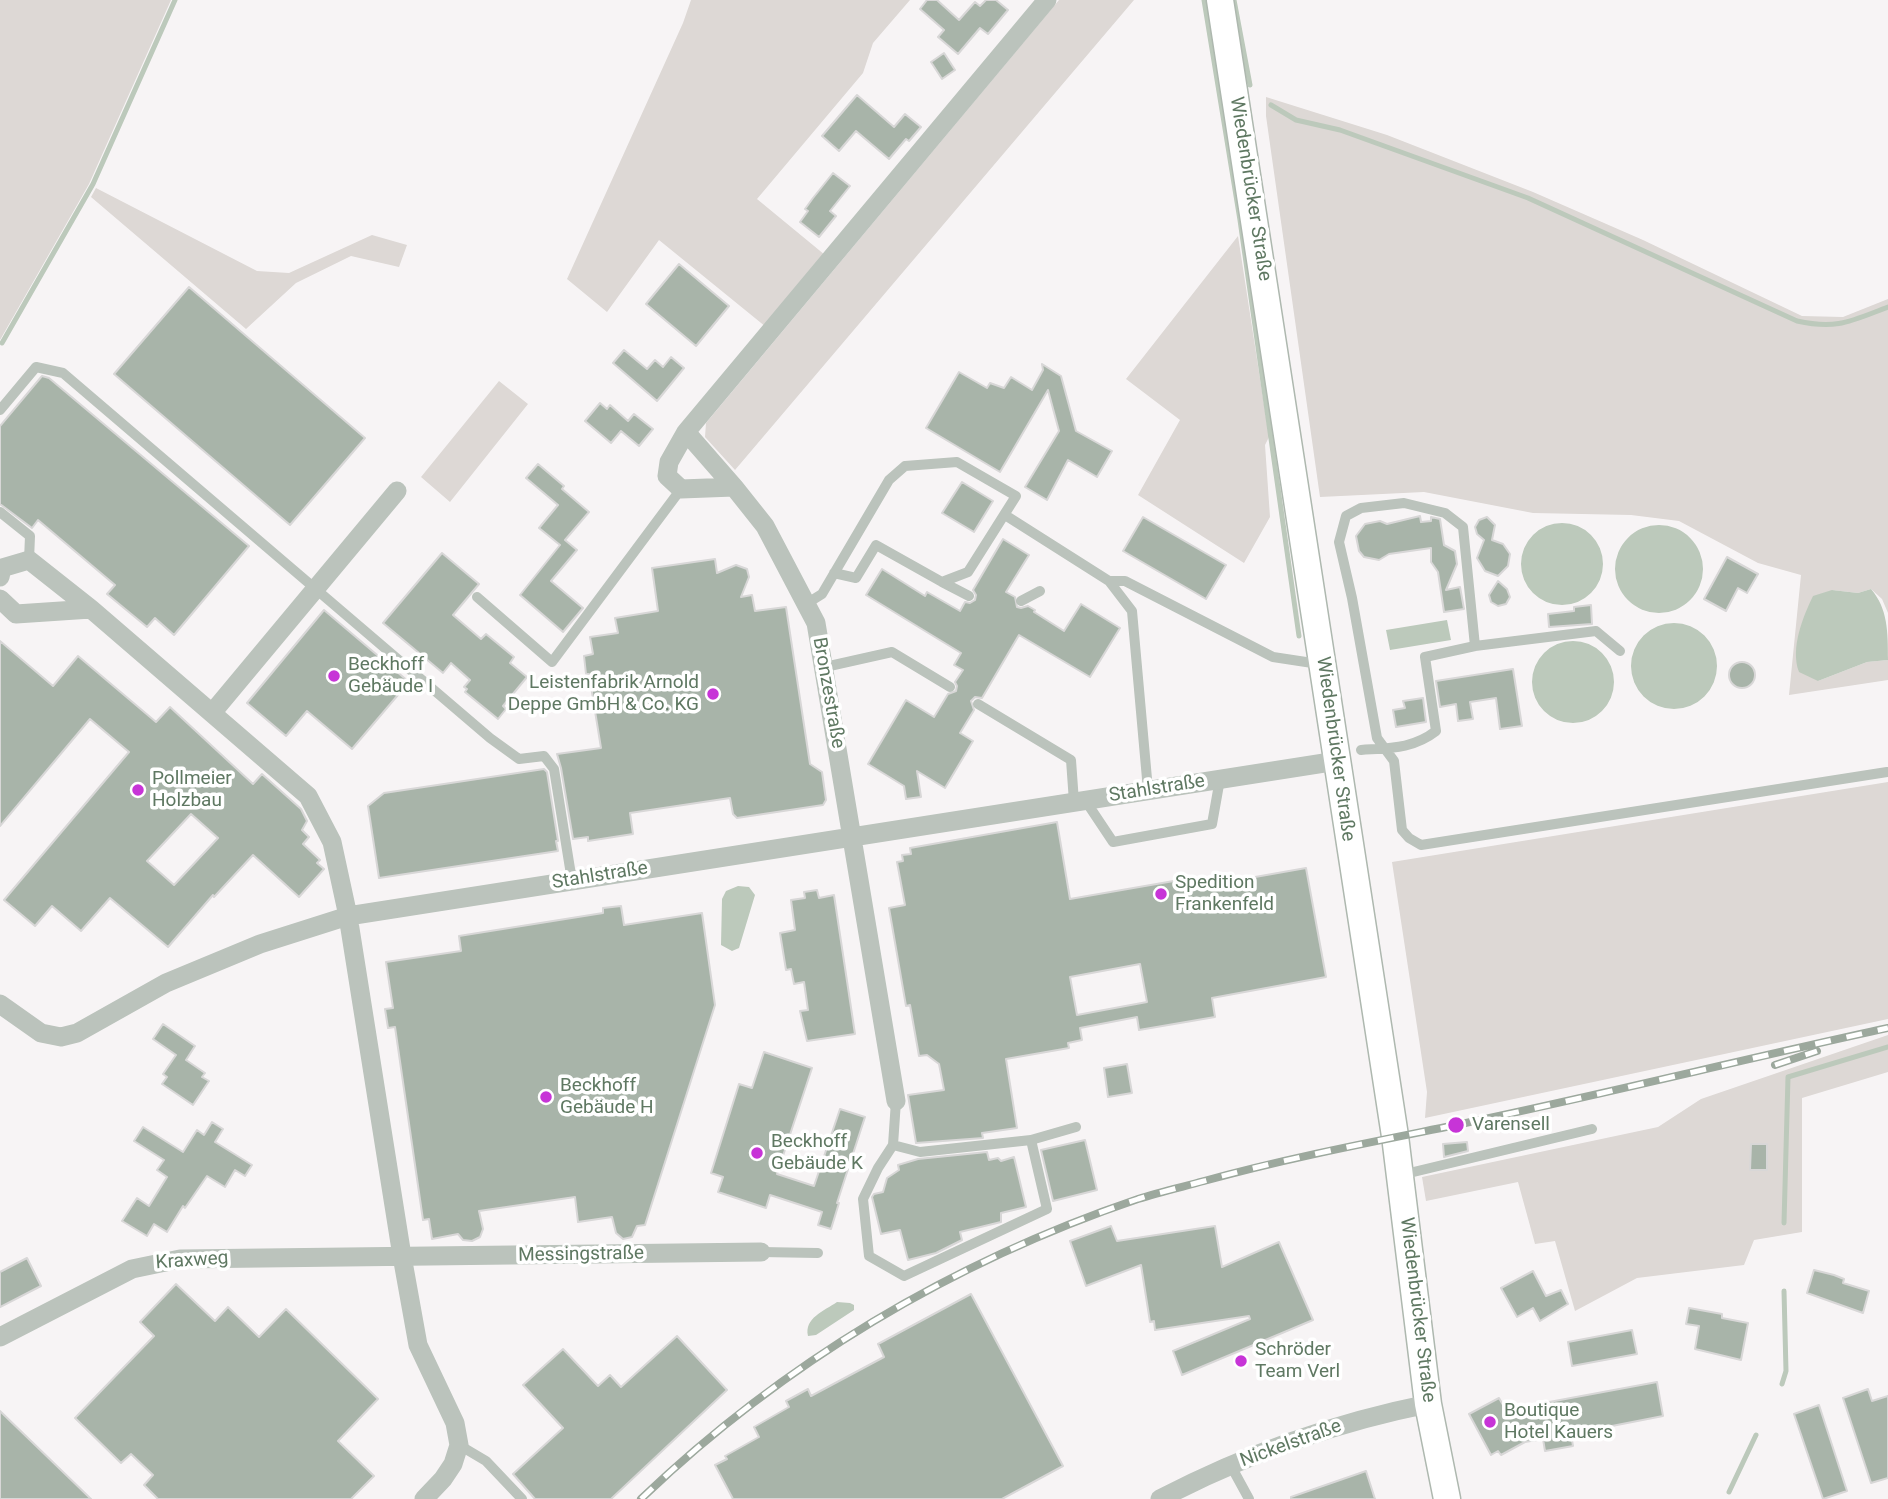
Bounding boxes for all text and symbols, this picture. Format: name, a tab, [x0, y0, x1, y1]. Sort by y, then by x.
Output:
street label: Wiedenbrücker Straße	[1224, 95, 1276, 283]
street label: Bronzestraße	[807, 636, 849, 750]
place label: Beckhoff Gebäude I	[348, 654, 433, 698]
street label: Wiedenbrücker Straße	[1311, 655, 1359, 843]
marker: Beckhoff Gebäude I	[326, 668, 342, 684]
place label: Leistenfabrik Arnold Deppe GmbH & Co. KG	[508, 672, 699, 716]
marker: Leistenfabrik Arnold Deppe GmbH & Co. KG	[705, 686, 721, 702]
place label: Pollmeier Holzbau	[152, 768, 232, 812]
street label: Stahlstraße	[1107, 770, 1207, 808]
marker: Pollmeier Holzbau	[130, 782, 146, 798]
street label: Stahlstraße	[550, 857, 650, 895]
place label: Spedition Frankenfeld	[1175, 872, 1274, 916]
marker: Spedition Frankenfeld	[1153, 886, 1169, 902]
place label: Beckhoff Gebäude H	[560, 1075, 654, 1119]
marker: Beckhoff Gebäude H	[538, 1089, 554, 1105]
place label: Varensell	[1472, 1114, 1550, 1136]
marker: Varensell	[1446, 1115, 1466, 1135]
place label: Beckhoff Gebäude K	[771, 1131, 863, 1175]
marker: Beckhoff Gebäude K	[749, 1145, 765, 1161]
street label: Wiedenbrücker Straße	[1394, 1216, 1440, 1404]
street label: Messingstraße	[518, 1243, 644, 1267]
street label: Kraxweg	[155, 1247, 229, 1275]
place label: Schröder Team Verl	[1255, 1339, 1340, 1383]
marker: Schröder Team Verl	[1233, 1353, 1249, 1369]
place label: Boutique Hotel Kauers	[1504, 1400, 1613, 1444]
marker: Boutique Hotel Kauers	[1482, 1414, 1498, 1430]
street label: Nickelstraße	[1237, 1415, 1345, 1473]

